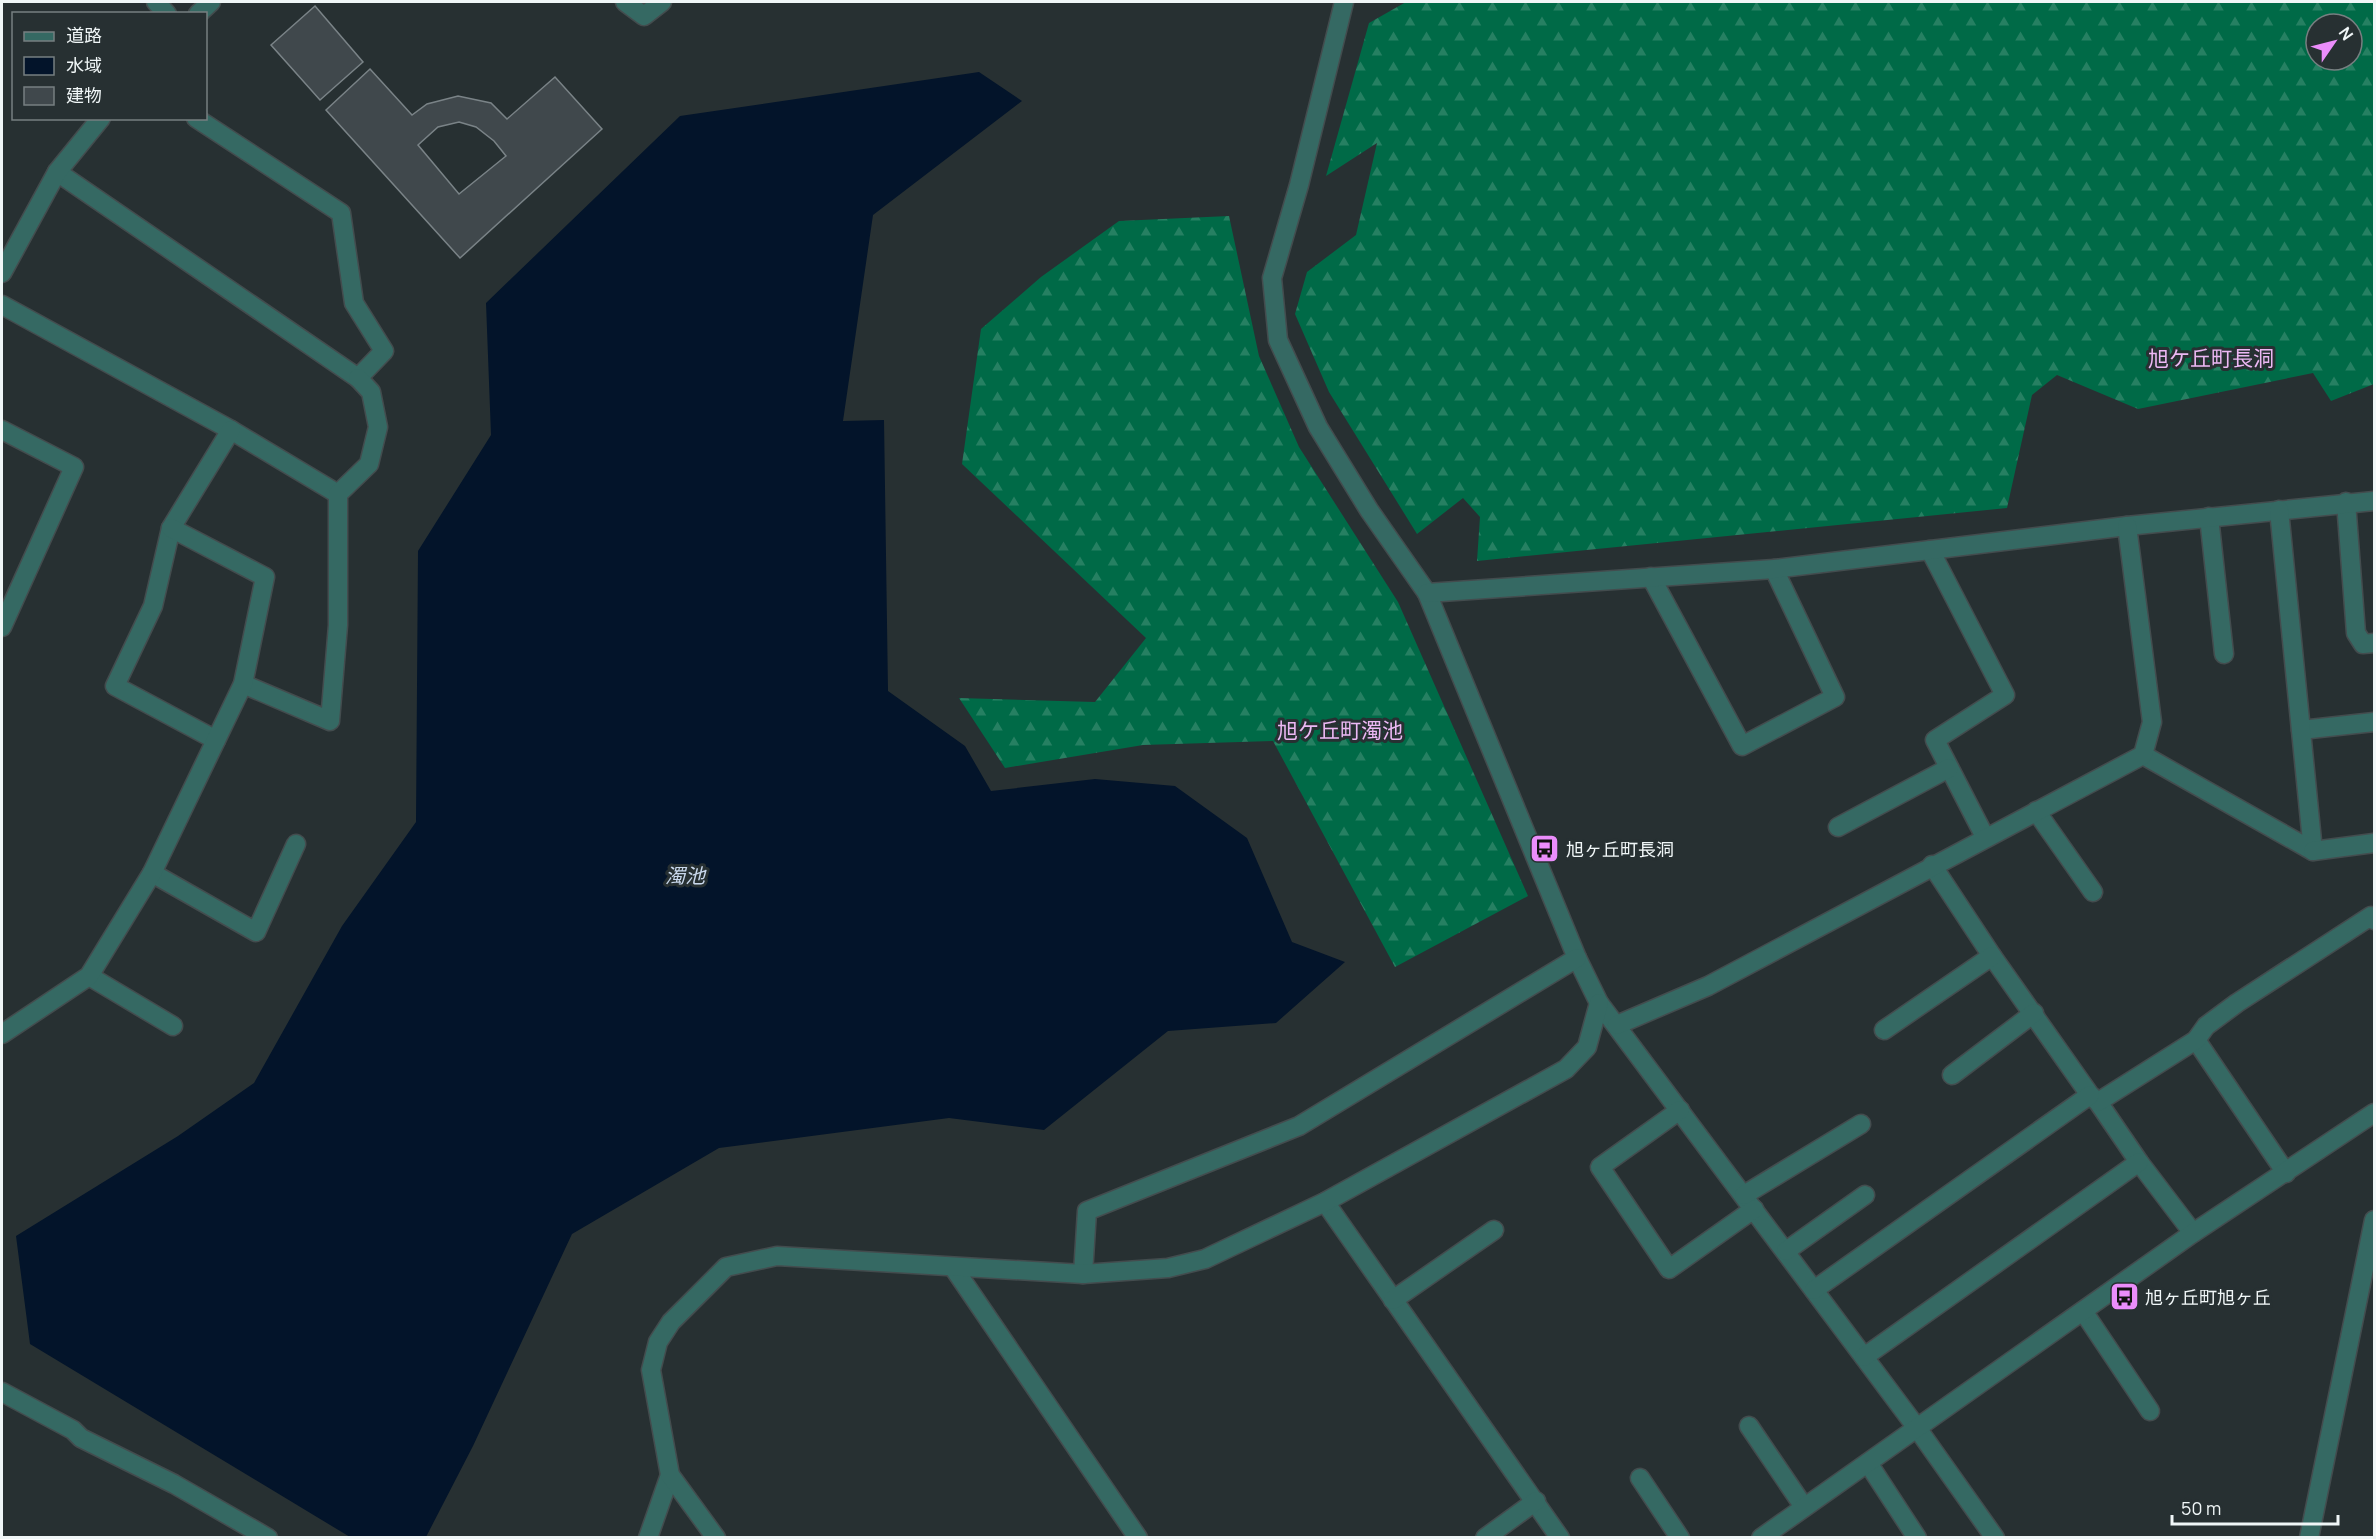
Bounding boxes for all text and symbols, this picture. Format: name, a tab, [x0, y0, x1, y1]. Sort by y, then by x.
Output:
legend	[12, 12, 207, 120]
north arrow	[2304, 12, 2364, 72]
text: N	[2334, 22, 2359, 44]
text: 道路	[66, 23, 102, 47]
text: 水域	[66, 53, 102, 77]
text: 建物	[66, 83, 102, 107]
district label: 旭ケ丘町長洞	[2148, 344, 2274, 372]
district label: 旭ケ丘町濁池	[1277, 716, 1403, 744]
bus stop icon: 旭ヶ丘町長洞	[1529, 833, 1561, 865]
place label: 旭ヶ丘町長洞	[1566, 837, 1674, 861]
water label: 濁池	[665, 862, 707, 889]
bus stop icon: 旭ヶ丘町旭ヶ丘	[2108, 1281, 2140, 1313]
place label: 旭ヶ丘町旭ヶ丘	[2145, 1285, 2271, 1309]
scale bar	[2172, 1488, 2338, 1526]
text: 50 m	[2181, 1496, 2221, 1520]

